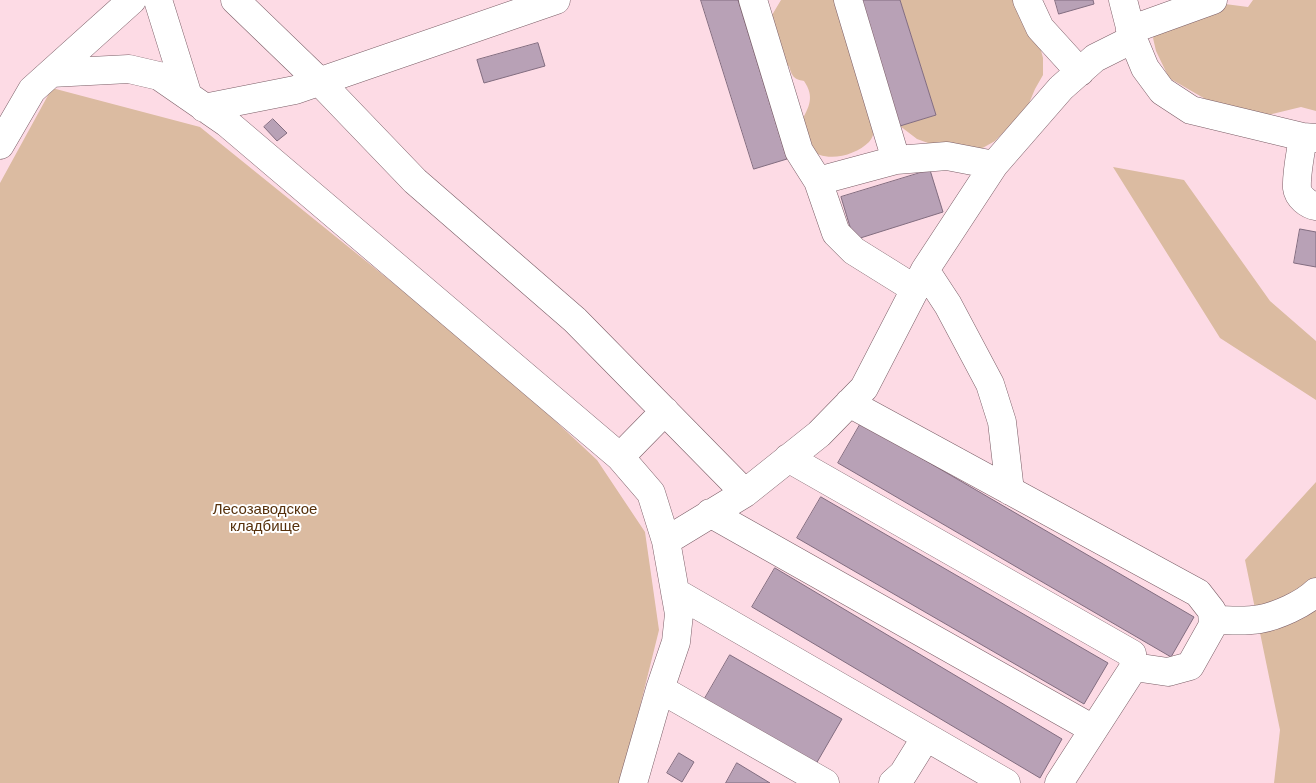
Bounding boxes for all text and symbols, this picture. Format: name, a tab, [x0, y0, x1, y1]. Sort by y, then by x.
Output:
park label: Лесозаводское кладбище	[213, 501, 317, 536]

